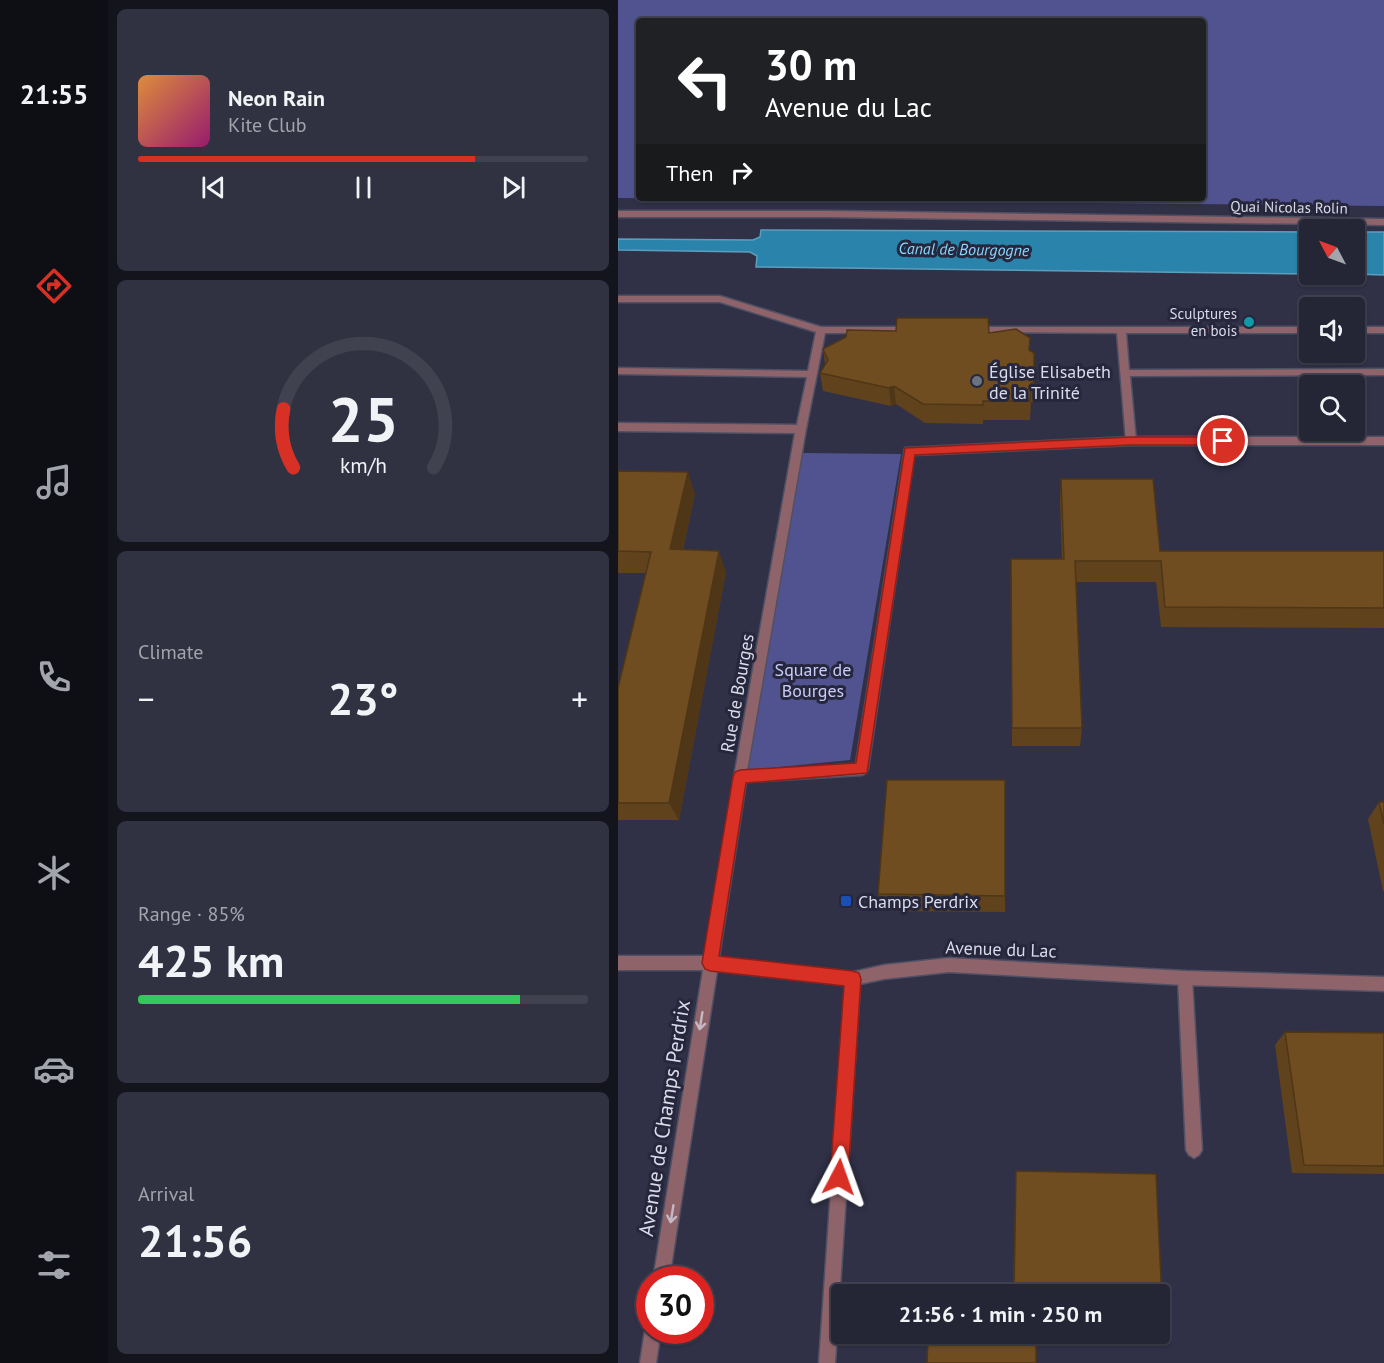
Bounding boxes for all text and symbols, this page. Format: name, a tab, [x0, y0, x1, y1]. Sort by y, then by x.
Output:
text: 30 m	[765, 37, 857, 92]
icon: left	[666, 42, 744, 120]
text: 21:55	[20, 77, 88, 111]
text: Neon Rain	[228, 84, 325, 112]
text: Avenue du Lac	[765, 90, 932, 124]
text: Kite Club	[228, 112, 306, 138]
icon: right	[725, 156, 758, 189]
text: Then	[666, 159, 713, 187]
icon: previous	[197, 171, 230, 204]
icon: pause	[347, 171, 380, 204]
icon: next	[497, 171, 530, 204]
street label: Quai Nicolas Rolin	[1230, 196, 1348, 218]
north arrow	[1299, 219, 1365, 285]
map controls	[1299, 219, 1365, 441]
water label: Canal de Bourgogne	[899, 238, 1030, 260]
icon: directions	[33, 265, 75, 307]
button: sound	[1299, 297, 1365, 363]
place label: Sculptures en bois	[1169, 304, 1237, 340]
marker: Sculptures en bois	[1242, 315, 1256, 329]
place label: Église Elisabeth de la Trinité	[989, 360, 1111, 404]
marker: Église Elisabeth de la Trinité	[970, 374, 984, 388]
button: search	[1299, 375, 1365, 441]
text: 25	[328, 378, 398, 459]
pin	[1197, 415, 1248, 466]
icon: arrive	[1206, 424, 1239, 457]
text: km/h	[339, 451, 386, 479]
icon: music	[33, 461, 75, 503]
street label: Rue de Bourges	[715, 632, 759, 754]
text: Climate	[138, 639, 204, 665]
icon: phone	[33, 656, 75, 698]
park label: Square de Bourges	[775, 658, 851, 702]
text: 23°	[328, 669, 398, 727]
text: −	[138, 677, 155, 720]
text: +	[571, 677, 588, 720]
icon: climate	[33, 852, 75, 894]
place label: Champs Perdrix	[858, 890, 978, 913]
marker: Champs Perdrix	[839, 894, 853, 908]
text: Range · 85%	[138, 901, 245, 927]
text: 425 km	[138, 931, 284, 989]
street label: Avenue du Lac	[945, 936, 1057, 962]
street label: Avenue de Champs Perdrix	[632, 998, 696, 1238]
one-way arrow	[696, 1011, 707, 1030]
icon: car	[33, 1048, 75, 1090]
position arrow	[807, 1145, 871, 1209]
text: Arrival	[138, 1181, 194, 1207]
one-way arrow	[666, 1203, 677, 1223]
text: 21:56	[138, 1211, 252, 1269]
icon: filters	[33, 1244, 75, 1286]
speed limit sign: 30	[636, 1266, 714, 1344]
text: 21:56 · 1 min · 250 m	[899, 1300, 1102, 1328]

